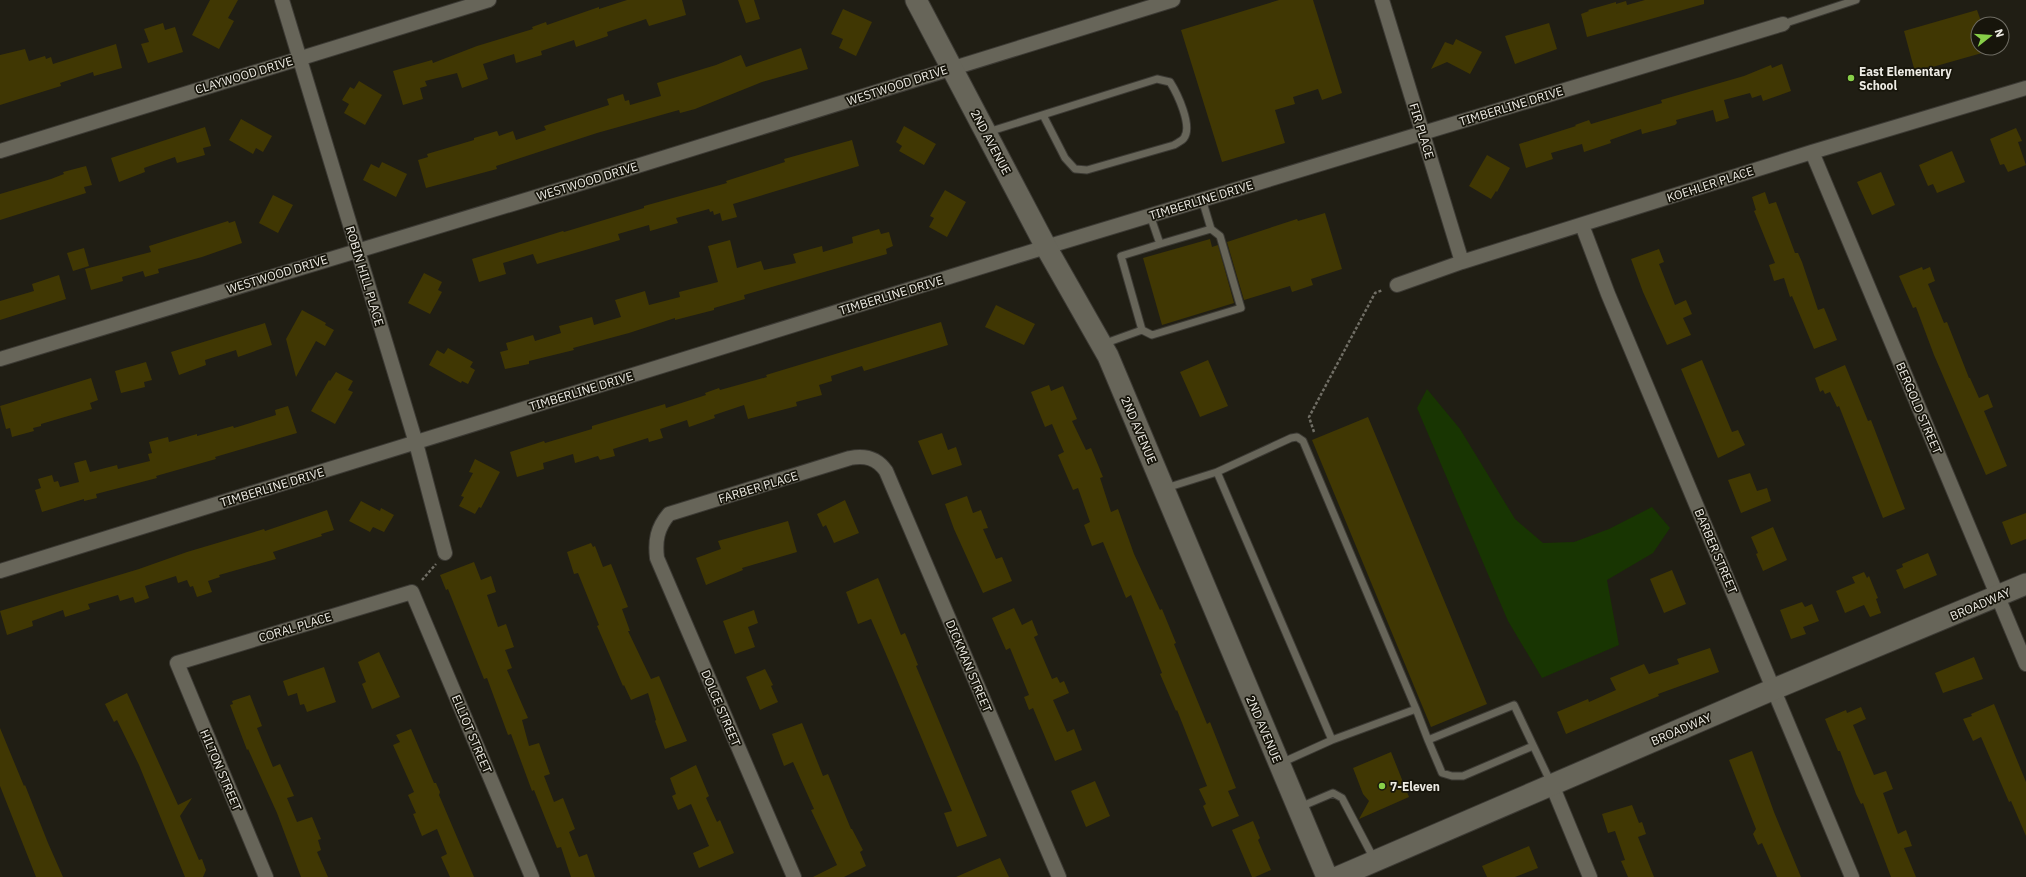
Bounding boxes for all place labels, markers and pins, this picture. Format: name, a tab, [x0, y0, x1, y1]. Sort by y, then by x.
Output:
place label: East Elementary School	[1859, 64, 1952, 93]
marker: East Elementary School	[1846, 73, 1856, 83]
place label: 7-Eleven	[1390, 779, 1440, 794]
marker: 7-Eleven	[1377, 781, 1387, 791]

